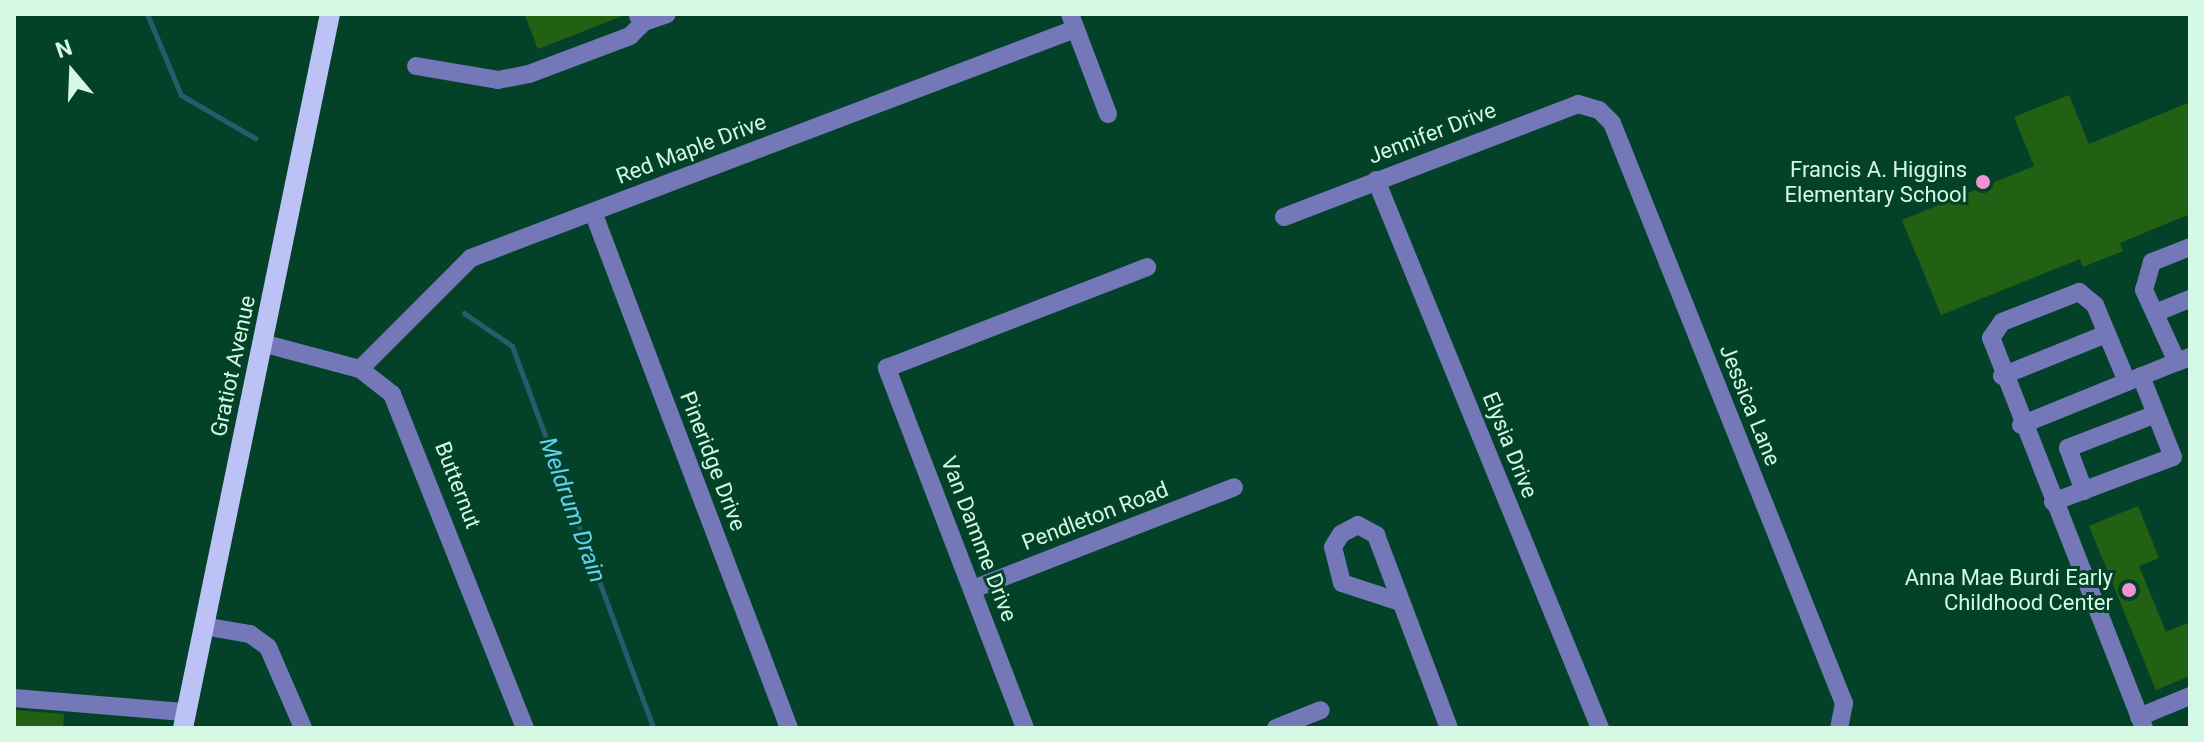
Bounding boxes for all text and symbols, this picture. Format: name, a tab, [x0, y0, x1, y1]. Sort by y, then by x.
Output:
north arrow	[32, 32, 112, 112]
text: N	[53, 34, 75, 63]
street label: Jennifer Drive	[1364, 97, 1500, 169]
street label: Red Maple Drive	[612, 108, 770, 190]
place label: Francis A. Higgins Elementary School	[1785, 156, 1967, 208]
marker: Francis A. Higgins Elementary School	[1974, 173, 1992, 191]
street label: Gratiot Avenue	[205, 293, 261, 439]
street label: Jessica Lane	[1714, 341, 1786, 469]
street label: Pineridge Drive	[674, 388, 752, 534]
street label: Elysia Drive	[1477, 388, 1543, 502]
water label: Meldrum Drain	[532, 433, 612, 587]
street label: Butternut	[429, 438, 487, 532]
street label: Van Damme Drive	[935, 453, 1023, 625]
street label: Pendleton Road	[1018, 476, 1172, 556]
place label: Anna Mae Burdi Early Childhood Center	[1905, 564, 2113, 616]
marker: Anna Mae Burdi Early Childhood Center	[2120, 581, 2138, 599]

